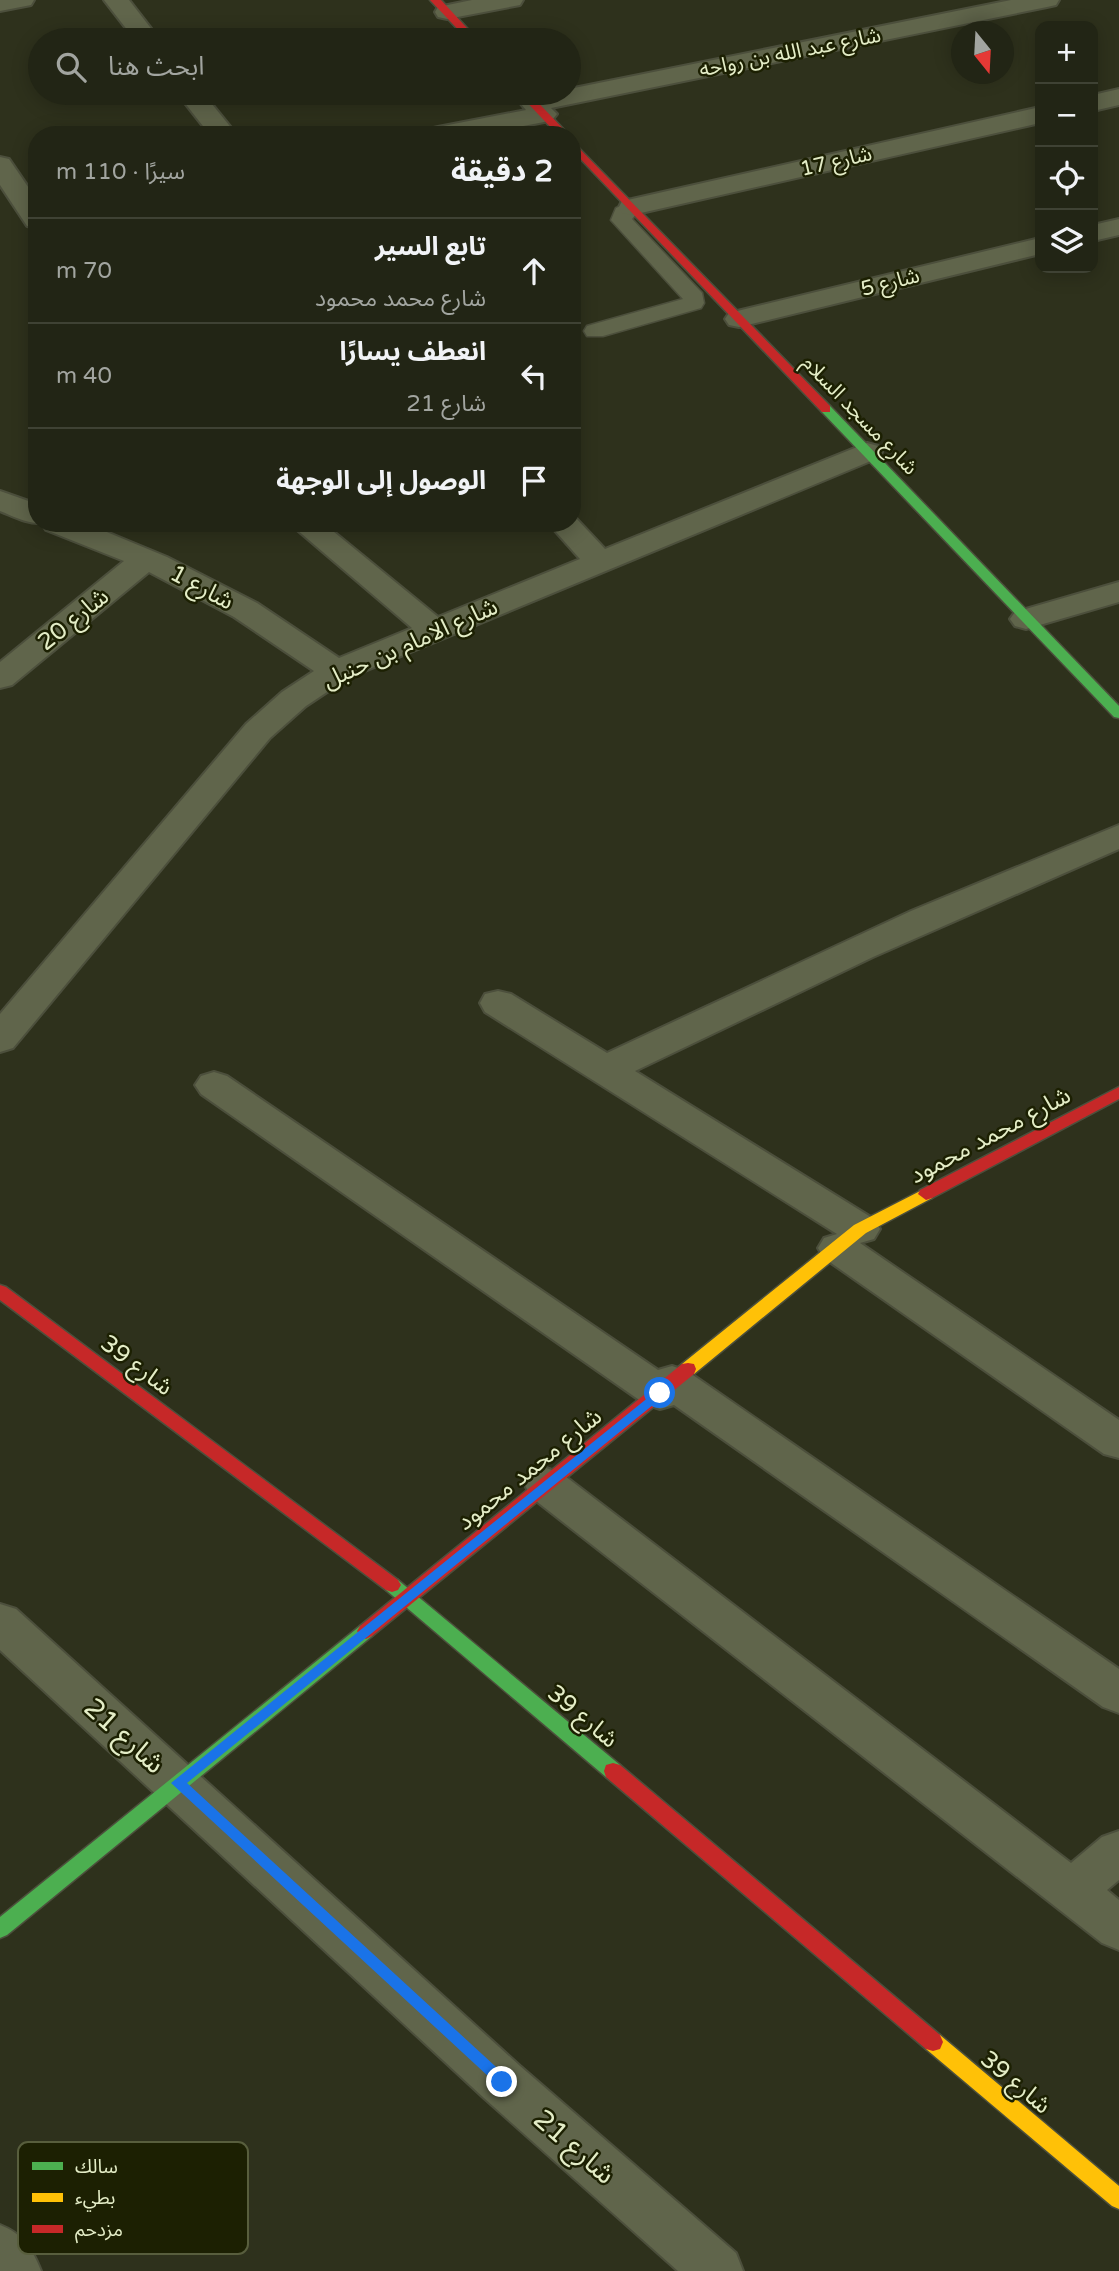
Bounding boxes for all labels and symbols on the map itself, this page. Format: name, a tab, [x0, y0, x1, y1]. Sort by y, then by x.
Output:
north arrow	[951, 21, 1014, 84]
street label: شارع عبد الله بن رواحه	[697, 23, 883, 84]
street label: شارع 17	[798, 141, 875, 184]
street label: شارع 5	[858, 263, 923, 304]
street label: شارع مسجد السلام	[794, 350, 923, 482]
street label: شارع 1	[164, 559, 239, 618]
street label: شارع 20	[32, 582, 116, 658]
street label: شارع الامام بن حنبل	[318, 592, 503, 698]
street label: شارع محمد محمود	[905, 1081, 1077, 1192]
street label: شارع 39	[94, 1329, 179, 1404]
route start	[644, 1377, 675, 1408]
street label: شارع محمد محمود	[451, 1402, 609, 1538]
street label: شارع 39	[540, 1679, 624, 1756]
street label: شارع 21	[75, 1691, 172, 1783]
street label: شارع 39	[973, 2045, 1057, 2122]
route end	[486, 2066, 517, 2097]
street label: شارع 21	[525, 2102, 622, 2194]
legend	[18, 2142, 248, 2254]
text: سالك	[75, 2156, 118, 2178]
text: بطيء	[75, 2187, 115, 2212]
text: مزدحم	[75, 2219, 123, 2244]

